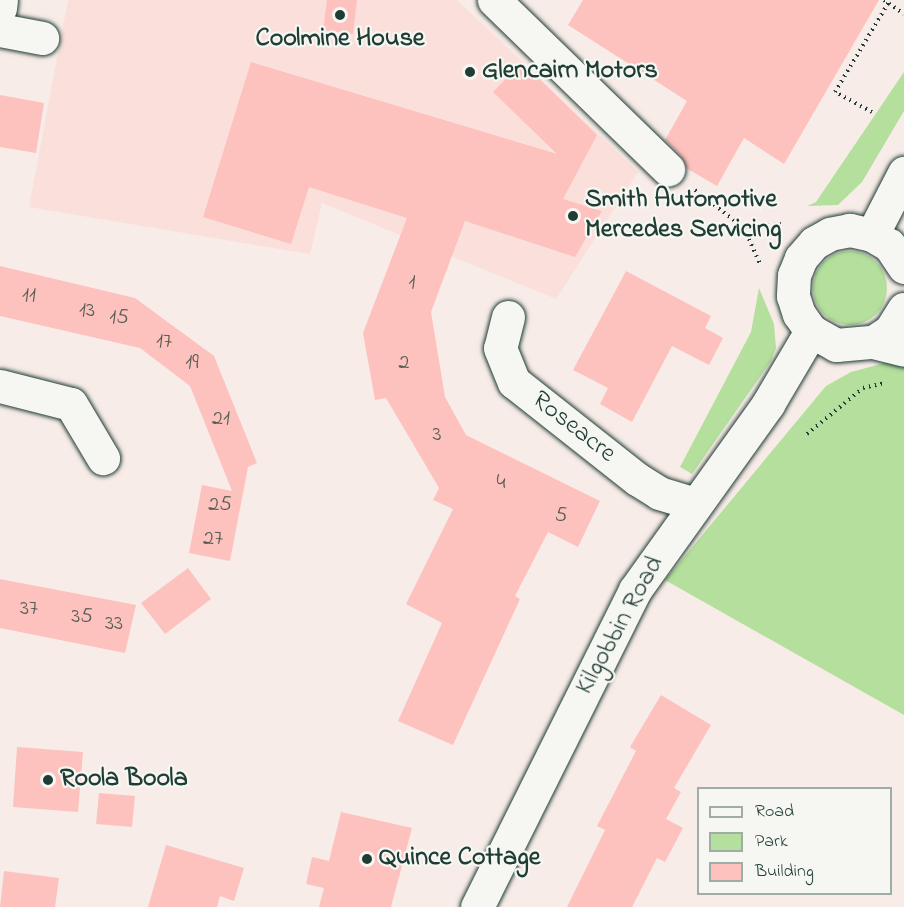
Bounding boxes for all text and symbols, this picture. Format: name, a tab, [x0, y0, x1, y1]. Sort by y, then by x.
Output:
marker: Coolmine House	[333, 8, 347, 22]
place label: Coolmine House	[255, 24, 425, 56]
place label: Glencairn Motors	[482, 56, 658, 88]
marker: Glencairn Motors	[463, 65, 477, 79]
place label: Smith Automotive Mercedes Servicing	[585, 185, 782, 246]
marker: Smith Automotive Mercedes Servicing	[566, 209, 580, 223]
house number: 1	[409, 271, 415, 297]
house number: 11	[22, 284, 36, 310]
house number: 13	[79, 299, 95, 325]
house number: 15	[109, 306, 129, 332]
house number: 17	[156, 330, 172, 356]
house number: 19	[185, 351, 199, 377]
house number: 2	[399, 351, 409, 377]
street label: Roseacre	[525, 386, 621, 470]
house number: 21	[212, 407, 230, 433]
house number: 3	[432, 423, 442, 449]
house number: 4	[496, 471, 506, 497]
house number: 25	[208, 493, 232, 519]
house number: 5	[555, 504, 567, 530]
house number: 27	[203, 527, 223, 553]
street label: Kilgobbin Road	[570, 551, 672, 701]
house number: 37	[20, 597, 38, 623]
house number: 35	[71, 605, 93, 631]
house number: 33	[105, 612, 123, 638]
place label: Roola Boola	[60, 764, 188, 796]
marker: Roola Boola	[41, 773, 55, 787]
legend	[697, 787, 892, 895]
text: Road	[755, 799, 794, 825]
text: Park	[755, 829, 788, 855]
place label: Quince Cottage	[379, 843, 540, 875]
marker: Quince Cottage	[360, 852, 374, 866]
text: Building	[755, 859, 814, 885]

